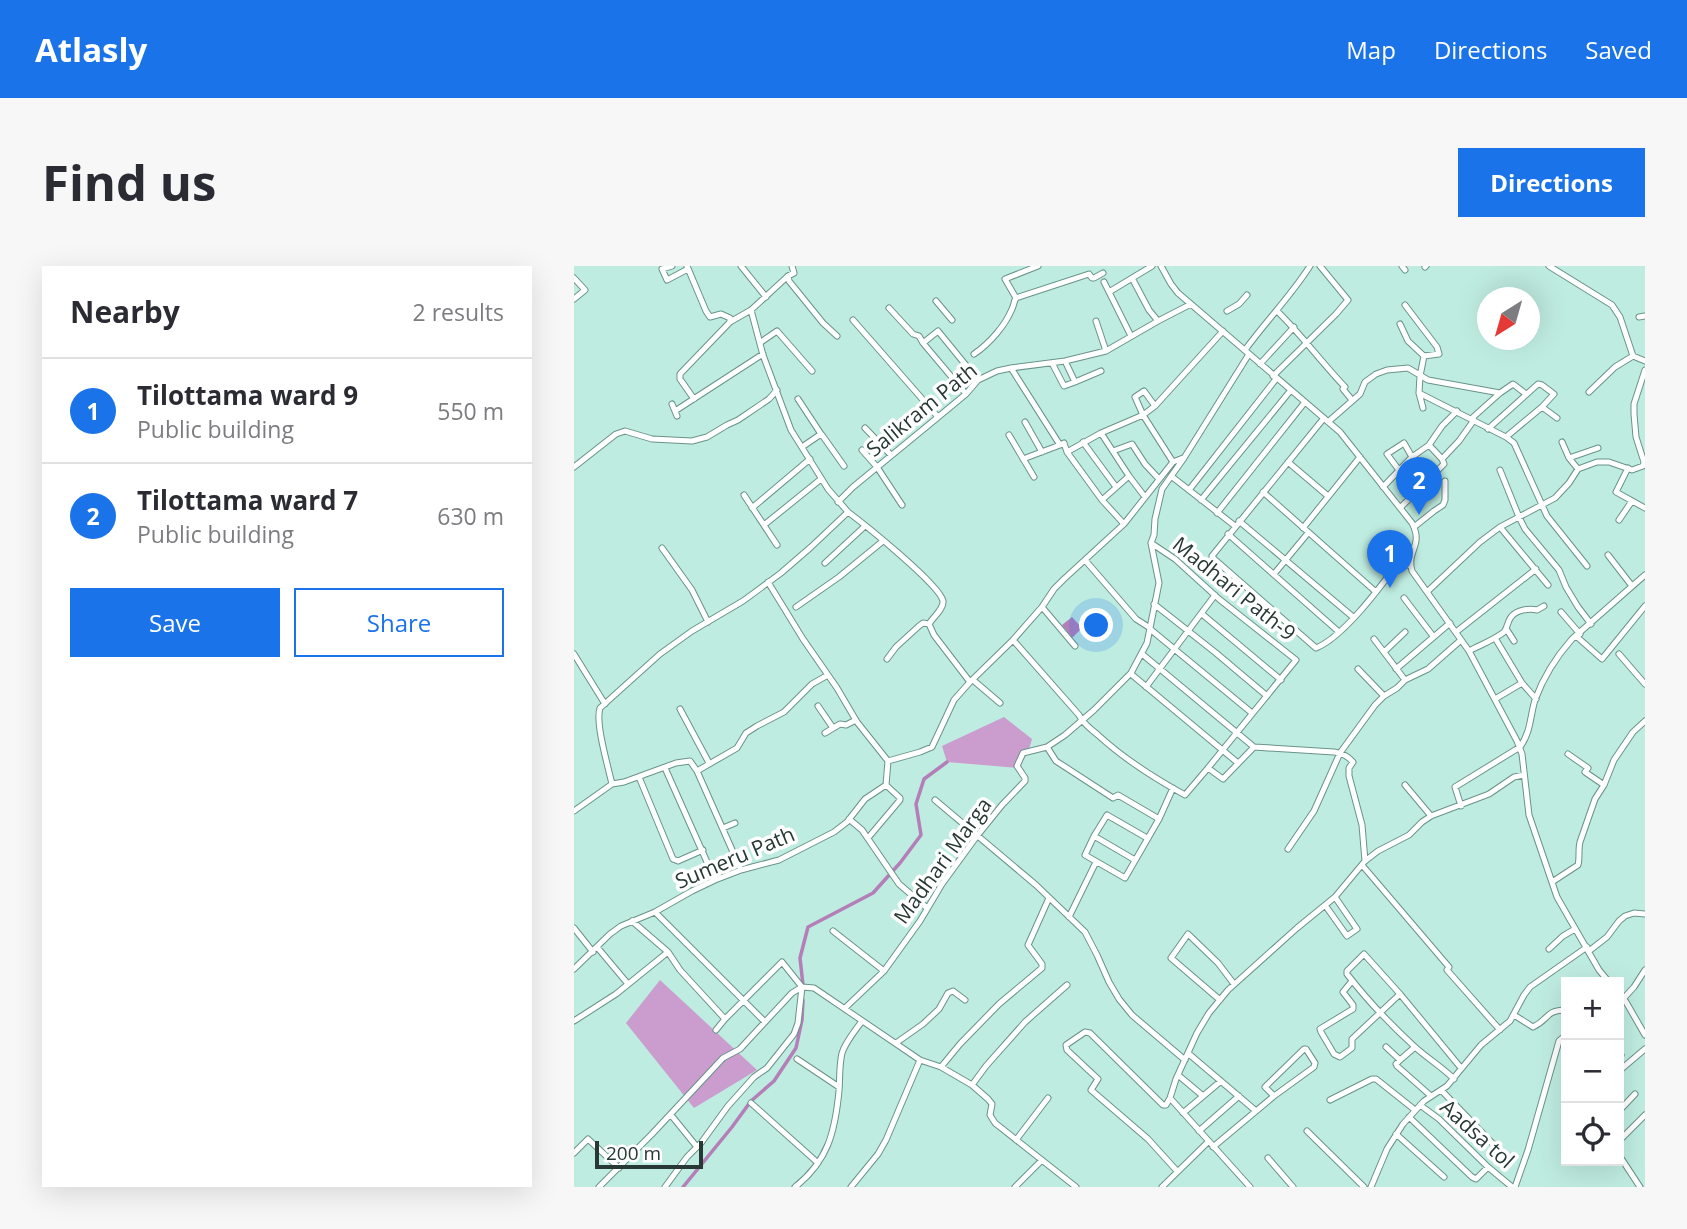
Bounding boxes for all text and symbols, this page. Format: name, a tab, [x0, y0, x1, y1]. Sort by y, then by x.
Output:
text: Atlasly	[35, 27, 147, 72]
text: Map	[1346, 33, 1396, 66]
text: Directions	[1434, 33, 1547, 66]
text: Saved	[1585, 33, 1652, 66]
button: Directions	[1458, 148, 1645, 217]
text: Find us	[42, 149, 216, 215]
north arrow	[1477, 287, 1540, 350]
text: Nearby	[70, 291, 180, 332]
text: 2 results	[413, 296, 504, 328]
street label: Salikram Path	[860, 356, 982, 462]
text: Tilottama ward 9	[137, 377, 358, 413]
text: 1	[86, 395, 100, 427]
text: 550 m	[437, 395, 504, 427]
text: Public building	[137, 413, 294, 445]
pin: 2	[1396, 457, 1442, 515]
text: Tilottama ward 7	[137, 482, 358, 518]
text: 2	[86, 500, 100, 532]
text: 630 m	[437, 500, 504, 532]
text: Public building	[137, 518, 294, 550]
street label: Madhari Path-9	[1167, 530, 1302, 647]
pin: 1	[1367, 530, 1413, 588]
button: Save	[70, 588, 280, 657]
button: Share	[294, 588, 504, 657]
your location	[1079, 608, 1113, 642]
street label: Madhari Marga	[887, 792, 997, 929]
street label: Sumeru Path	[671, 819, 799, 895]
map controls	[1561, 977, 1624, 1166]
button: +	[1561, 977, 1624, 1040]
button: −	[1561, 1040, 1624, 1103]
street label: Aadsa tol	[1435, 1093, 1521, 1174]
button: locate	[1561, 1103, 1624, 1166]
scale bar	[595, 1138, 704, 1170]
text: 200 m	[606, 1140, 661, 1166]

